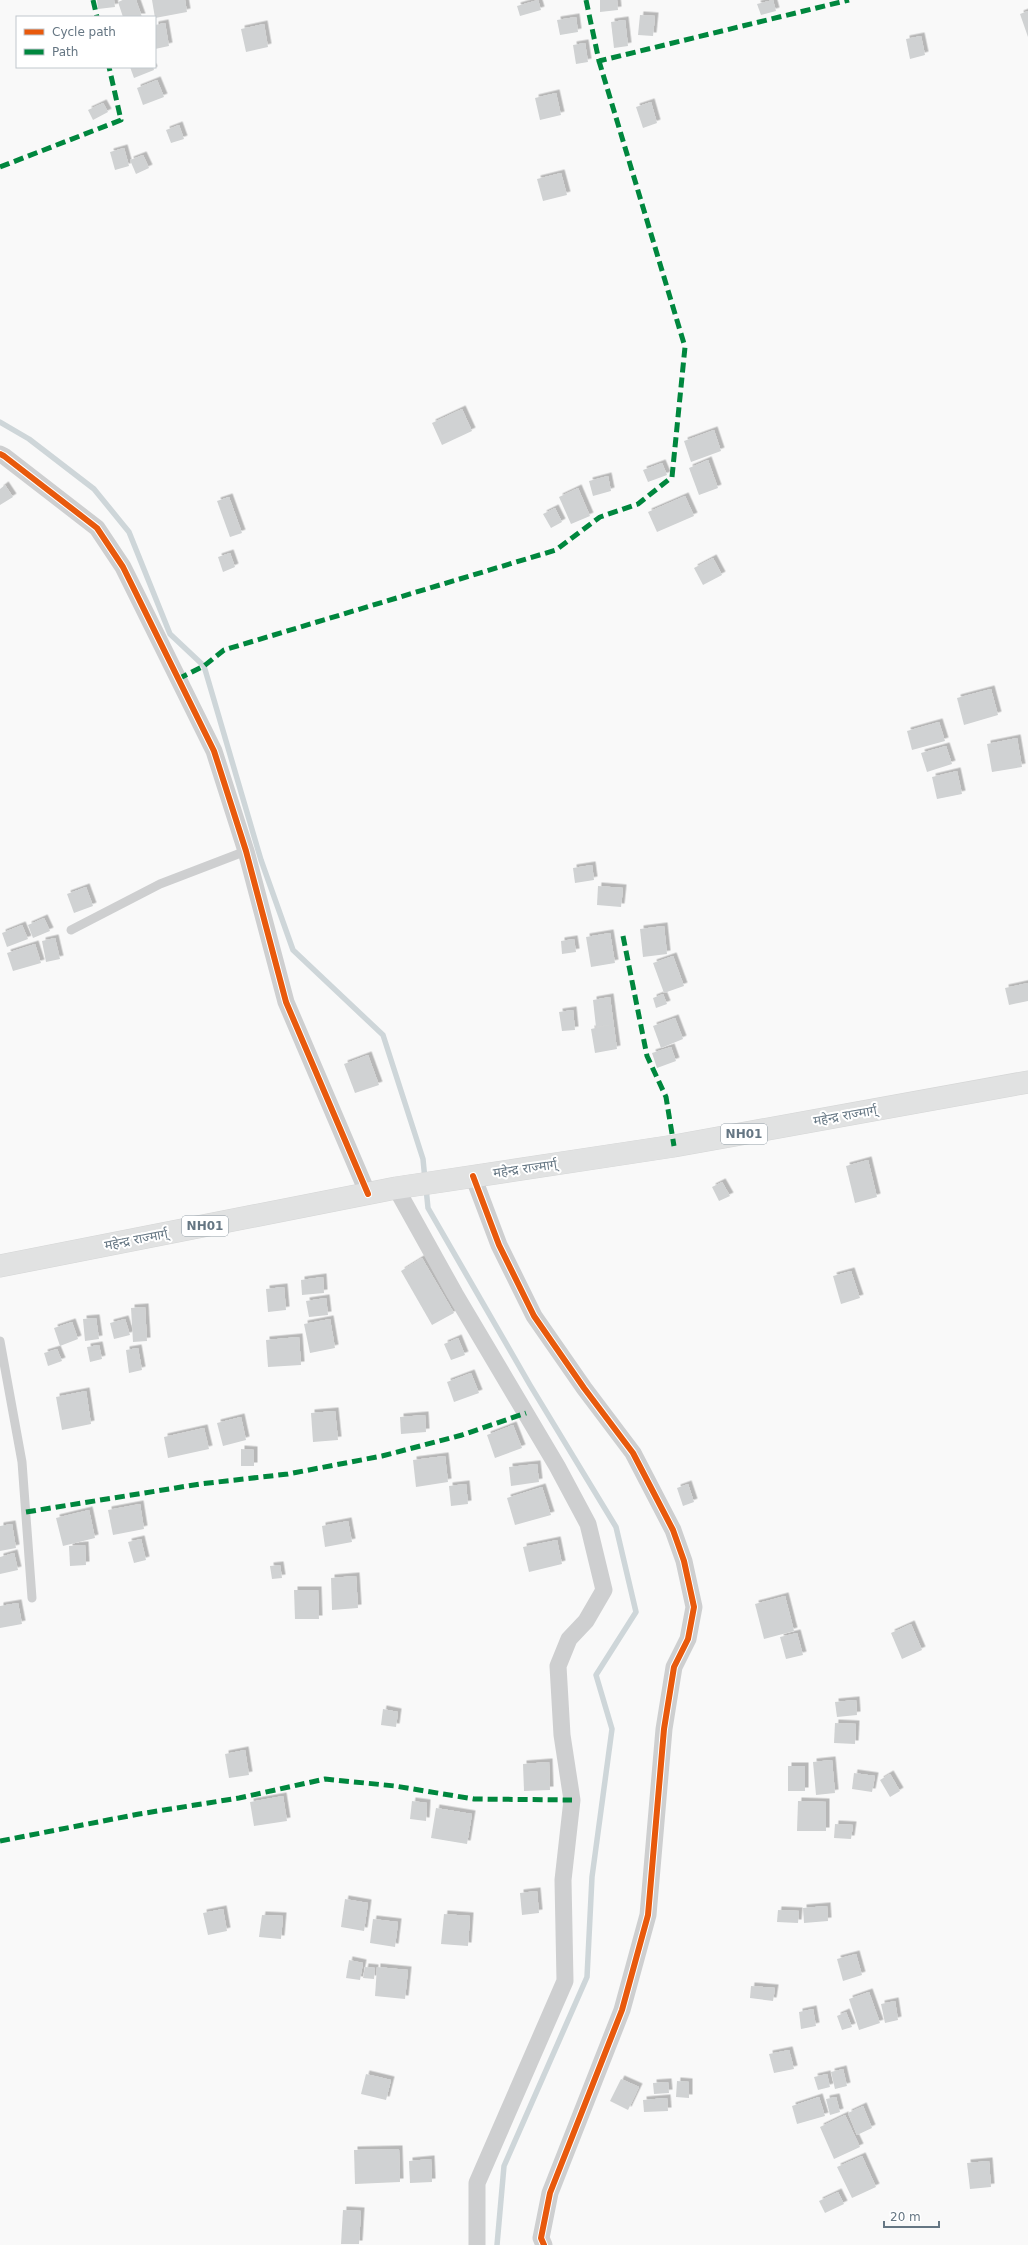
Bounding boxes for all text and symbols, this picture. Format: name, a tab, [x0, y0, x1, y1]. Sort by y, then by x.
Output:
legend	[16, 16, 156, 68]
text: Cycle path	[52, 25, 116, 39]
text: Path	[52, 45, 78, 59]
street label: महेन्द्र राज्मार्ग्	[812, 1102, 880, 1128]
road number: NH01	[721, 1124, 767, 1144]
street label: महेन्द्र राज्मार्ग्	[492, 1156, 560, 1180]
road number: NH01	[182, 1216, 228, 1236]
street label: महेन्द्र राज्मार्ग्	[103, 1226, 171, 1253]
scale bar	[884, 2203, 939, 2229]
text: 20 m	[890, 2210, 921, 2224]

